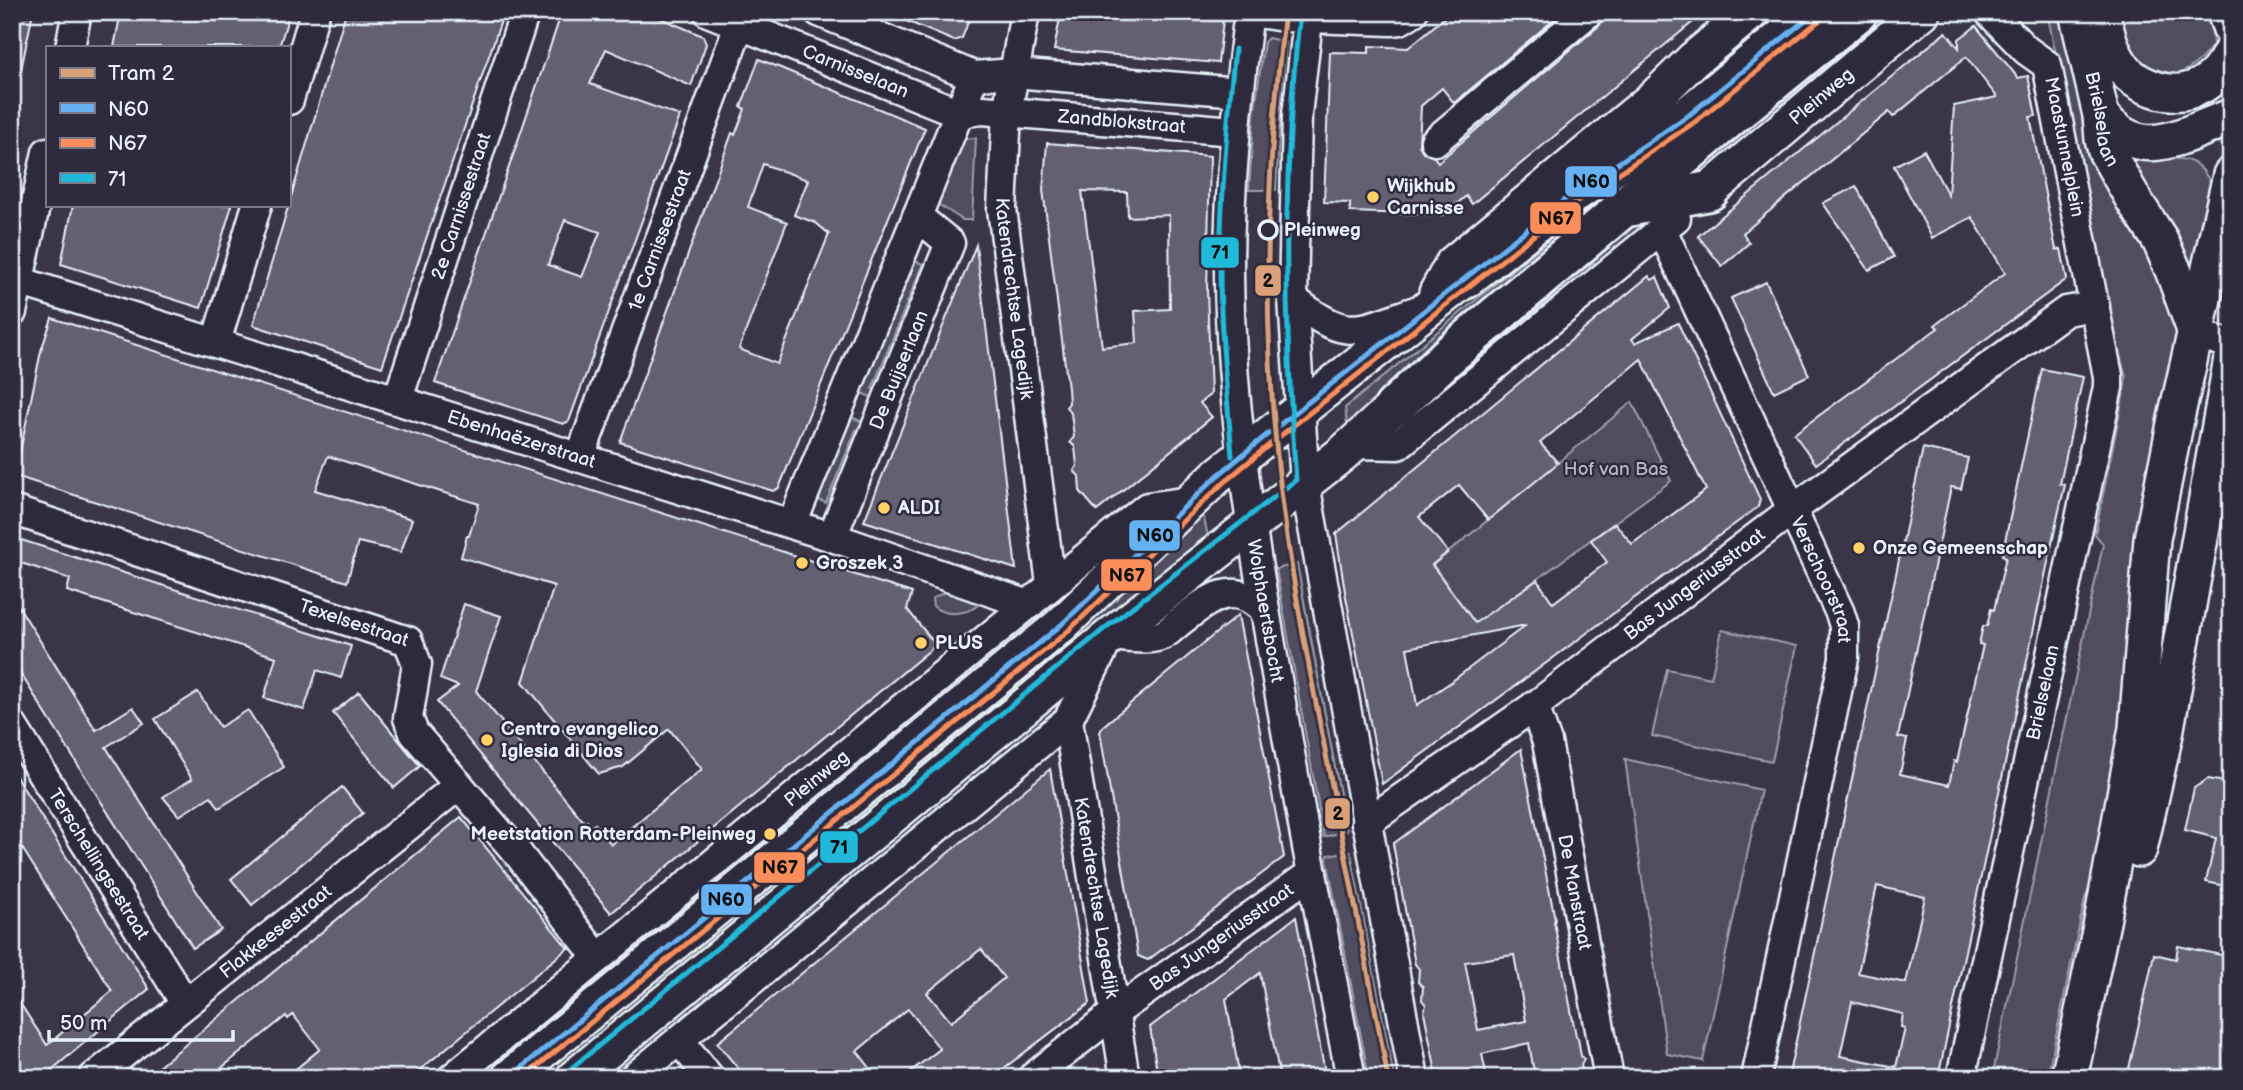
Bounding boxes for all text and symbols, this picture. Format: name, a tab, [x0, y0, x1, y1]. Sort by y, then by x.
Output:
street label: Carnisselaan	[799, 40, 912, 103]
legend	[46, 46, 290, 206]
text: Tram 2	[108, 61, 175, 86]
street label: Pleinweg	[1785, 63, 1859, 130]
street label: Brielselaan	[2080, 69, 2124, 171]
street label: Maastunnelplein	[2039, 75, 2089, 219]
text: N60	[108, 97, 149, 122]
street label: Zandblokstraat	[1056, 105, 1187, 138]
street label: 2e Carnissestraat	[426, 130, 496, 282]
text: N67	[108, 131, 148, 156]
line badge: N60	[1564, 165, 1618, 198]
street label: 1e Carnissestraat	[623, 166, 696, 314]
text: 71	[108, 167, 126, 192]
text: N60	[1572, 171, 1610, 194]
place label: Wijkhub Carnisse	[1387, 175, 1464, 220]
marker: Wijkhub Carnisse	[1365, 189, 1381, 205]
street label: Katendrechtse Lagedijk	[990, 197, 1038, 402]
line badge: N67	[1529, 201, 1582, 235]
text: N67	[1538, 208, 1575, 231]
place label: Pleinweg	[1284, 219, 1361, 242]
marker: Pleinweg	[1258, 220, 1278, 240]
line badge: 71	[1200, 236, 1240, 269]
text: 71	[1211, 242, 1229, 265]
line badge: 2	[1254, 264, 1282, 297]
text: 2	[1262, 270, 1274, 293]
street label: De Buijserlaan	[865, 307, 933, 433]
street label: Ebenhaëzerstraat	[444, 405, 598, 473]
park label: Hof van Bas	[1564, 458, 1668, 481]
place label: ALDI	[897, 497, 940, 520]
marker: ALDI	[876, 500, 892, 516]
street label: Verschoorstraat	[1785, 513, 1856, 643]
line badge: N60	[1128, 519, 1181, 552]
street label: Bas Jungeriusstraat	[1619, 523, 1770, 645]
text: N60	[1136, 525, 1174, 548]
street label: Wolphaertsbocht	[1242, 537, 1289, 684]
place label: Onze Gemeenschap	[1873, 537, 2048, 560]
marker: Onze Gemeenschap	[1851, 540, 1867, 556]
place label: Groszek 3	[816, 552, 903, 575]
marker: Groszek 3	[794, 555, 810, 571]
line badge: N67	[1100, 558, 1153, 592]
text: N67	[1109, 565, 1146, 588]
street label: Texelsestraat	[296, 594, 412, 652]
place label: PLUS	[935, 632, 983, 655]
marker: PLUS	[913, 635, 929, 651]
street label: Brielselaan	[2022, 643, 2064, 742]
place label: Centro evangelico Iglesia di Dios	[501, 718, 659, 763]
marker: Centro evangelico Iglesia di Dios	[479, 732, 495, 748]
street label: Pleinweg	[780, 745, 854, 812]
street label: Terschellingsestraat	[43, 785, 154, 944]
street label: Katendrechtse Lagedijk	[1069, 795, 1124, 1001]
line badge: 2	[1324, 797, 1351, 830]
text: 2	[1332, 803, 1344, 826]
place label: Meetstation Rotterdam-Pleinweg	[471, 823, 756, 846]
marker: Meetstation Rotterdam-Pleinweg	[762, 826, 778, 842]
line badge: 71	[819, 830, 859, 864]
street label: De Manstraat	[1553, 833, 1597, 952]
text: 71	[830, 837, 848, 860]
line badge: N67	[753, 851, 806, 884]
text: N67	[762, 857, 799, 880]
street label: Bas Jungeriusstraat	[1145, 878, 1298, 996]
street label: Flakkeesestraat	[215, 880, 336, 984]
line badge: N60	[700, 883, 753, 916]
text: N60	[707, 889, 745, 912]
scale bar	[49, 999, 233, 1043]
text: 50 m	[60, 1011, 107, 1036]

